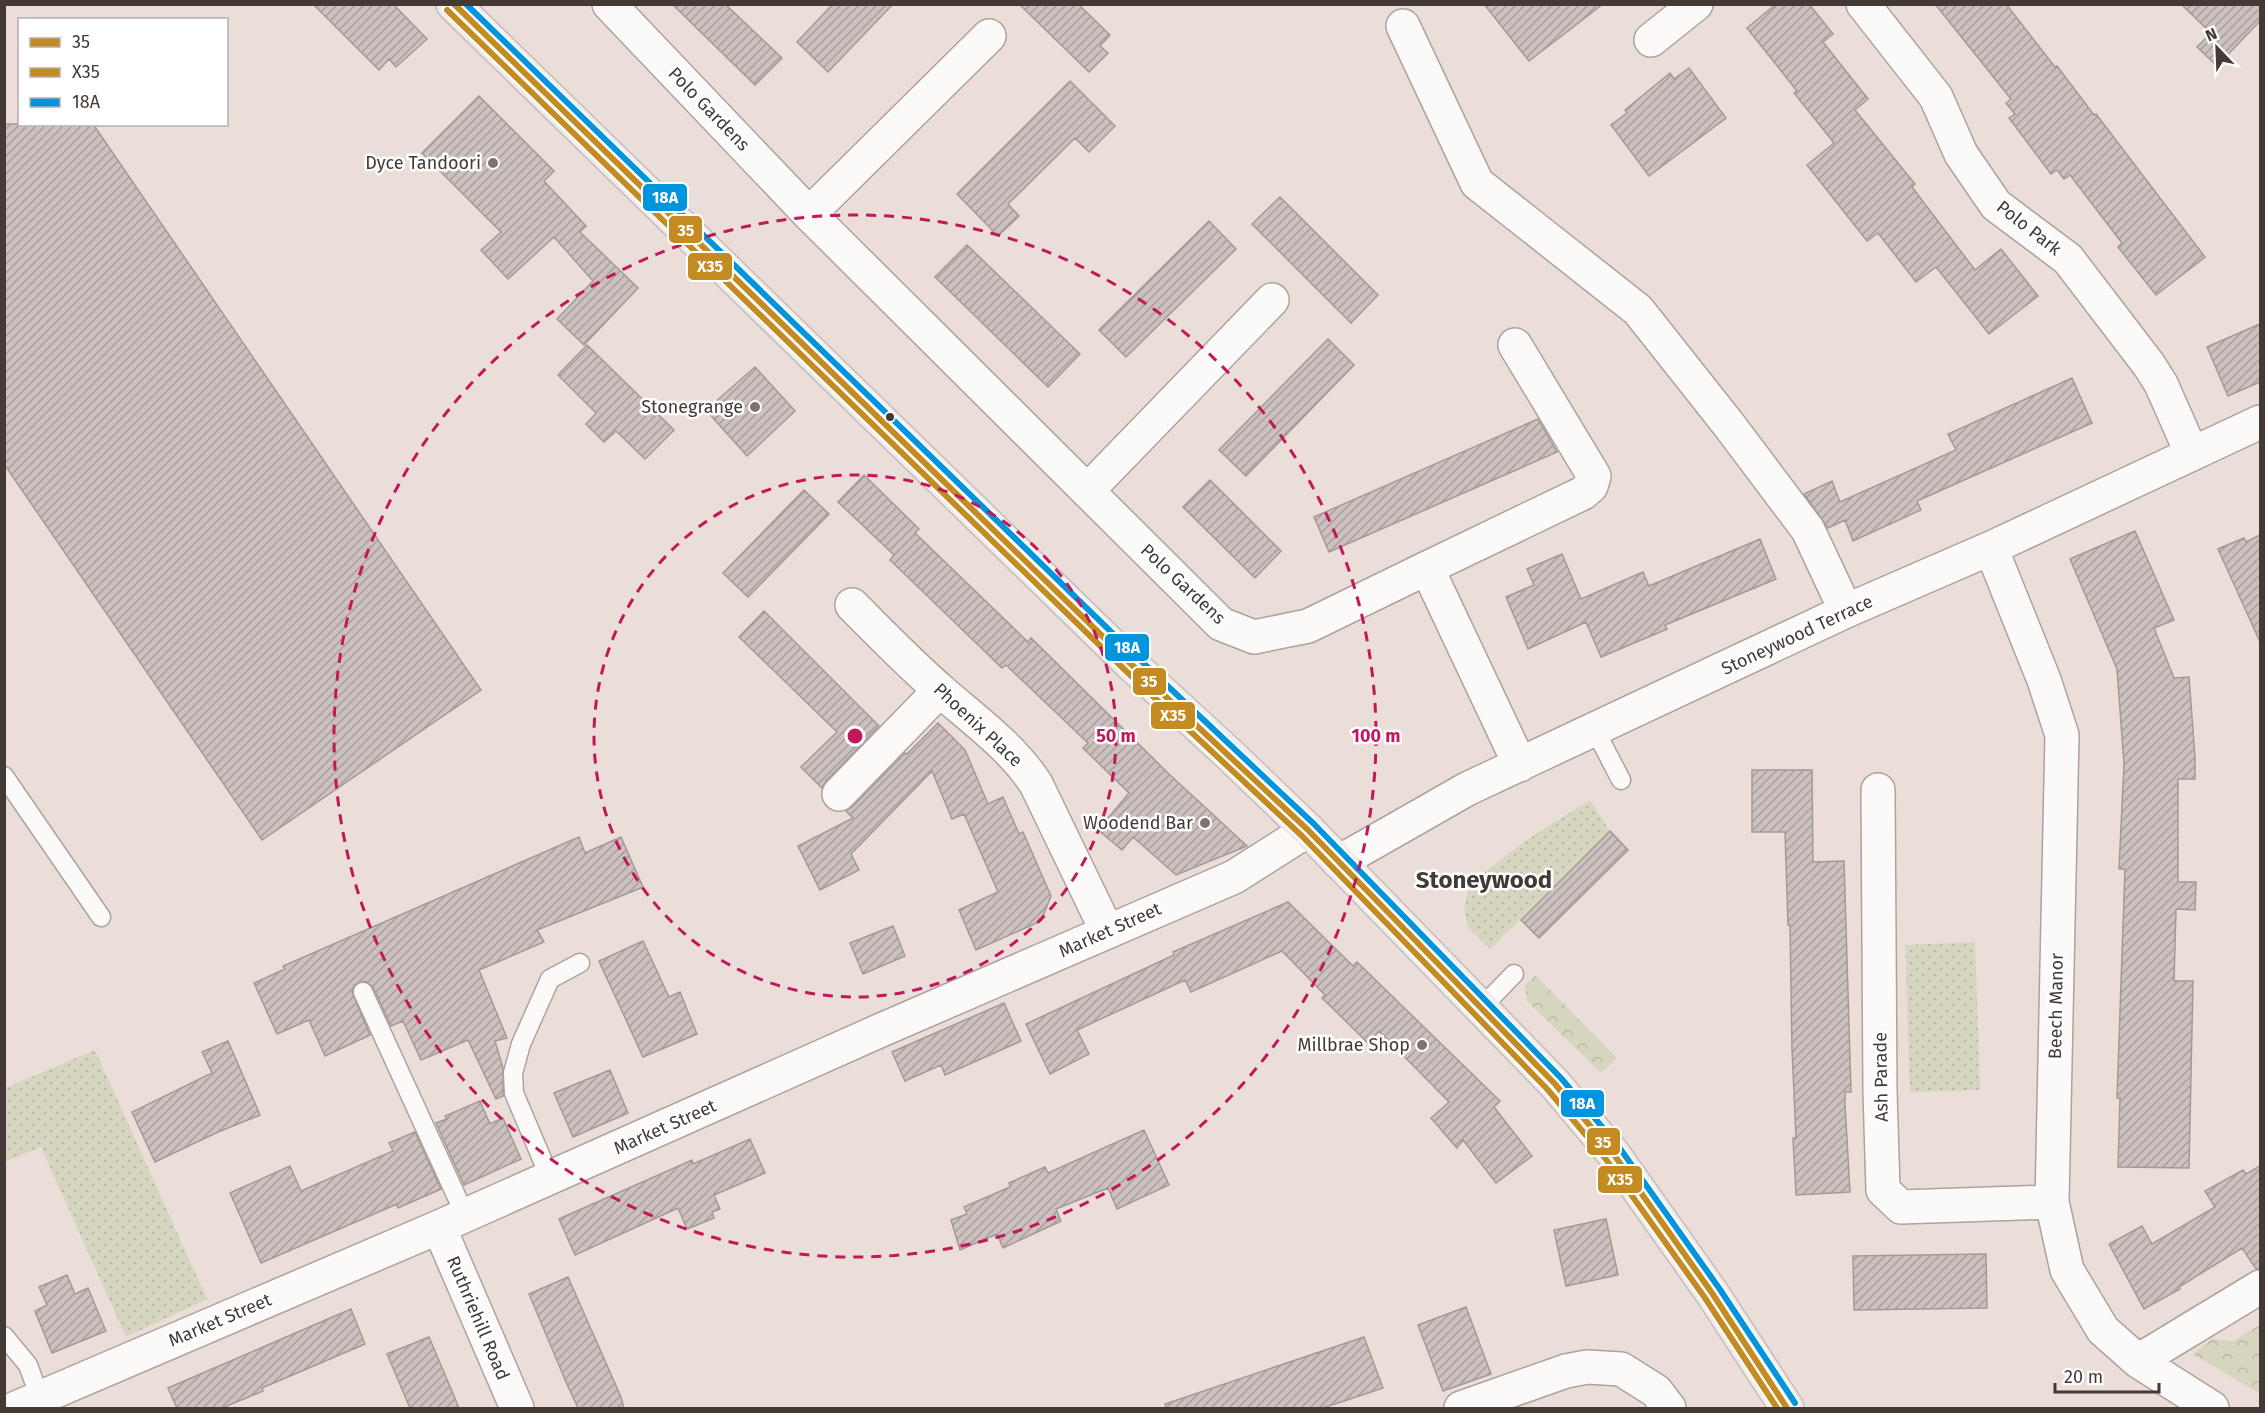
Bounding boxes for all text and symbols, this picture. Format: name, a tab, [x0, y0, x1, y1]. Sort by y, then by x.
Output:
legend	[18, 18, 228, 126]
north arrow	[2187, 18, 2247, 78]
text: N	[2203, 24, 2220, 45]
text: 35	[72, 31, 90, 53]
text: X35	[72, 61, 100, 83]
street label: Polo Gardens	[664, 63, 754, 155]
text: 18A	[72, 91, 101, 113]
place label: Dyce Tandoori	[365, 152, 481, 174]
marker: Dyce Tandoori	[486, 156, 500, 170]
line badge: 18A	[642, 183, 688, 212]
text: 18A	[652, 188, 679, 207]
street label: Polo Park	[1992, 196, 2066, 261]
line badge: 35	[668, 215, 703, 244]
text: 35	[677, 221, 695, 240]
line badge: X35	[687, 252, 733, 281]
text: X35	[696, 257, 724, 276]
place label: Stonegrange	[641, 396, 743, 418]
marker: Stonegrange	[748, 400, 762, 414]
unlabelled marker	[884, 411, 896, 423]
street label: Polo Gardens	[1136, 539, 1230, 629]
street label: Stoneywood Terrace	[1718, 590, 1876, 680]
line badge: 18A	[1104, 633, 1150, 662]
text: 18A	[1114, 638, 1141, 657]
line badge: 35	[1132, 667, 1167, 696]
text: 35	[1140, 672, 1158, 691]
street label: Phoenix Place	[929, 678, 1027, 772]
line badge: X35	[1150, 701, 1196, 730]
text: X35	[1159, 706, 1187, 725]
text: 50 m	[1096, 725, 1136, 747]
text: 100 m	[1352, 725, 1400, 747]
centre of rings	[845, 726, 865, 746]
place label: Woodend Bar	[1083, 812, 1193, 834]
marker: Woodend Bar	[1198, 816, 1212, 830]
district label: Stoneywood	[1416, 866, 1552, 894]
street label: Market Street	[1055, 897, 1165, 962]
street label: Beech Manor	[2044, 953, 2068, 1059]
street label: Ash Parade	[1869, 1032, 1893, 1122]
place label: Millbrae Shop	[1297, 1034, 1410, 1056]
marker: Millbrae Shop	[1415, 1038, 1429, 1052]
line badge: 18A	[1560, 1089, 1605, 1118]
street label: Market Street	[610, 1094, 720, 1159]
text: 18A	[1569, 1094, 1596, 1113]
line badge: 35	[1586, 1127, 1621, 1156]
text: 35	[1594, 1133, 1612, 1152]
line badge: X35	[1597, 1165, 1643, 1194]
text: X35	[1606, 1170, 1634, 1189]
street label: Ruthriehill Road	[442, 1253, 514, 1383]
street label: Market Street	[165, 1288, 275, 1352]
scale bar	[2055, 1356, 2158, 1394]
text: 20 m	[2064, 1366, 2103, 1388]

